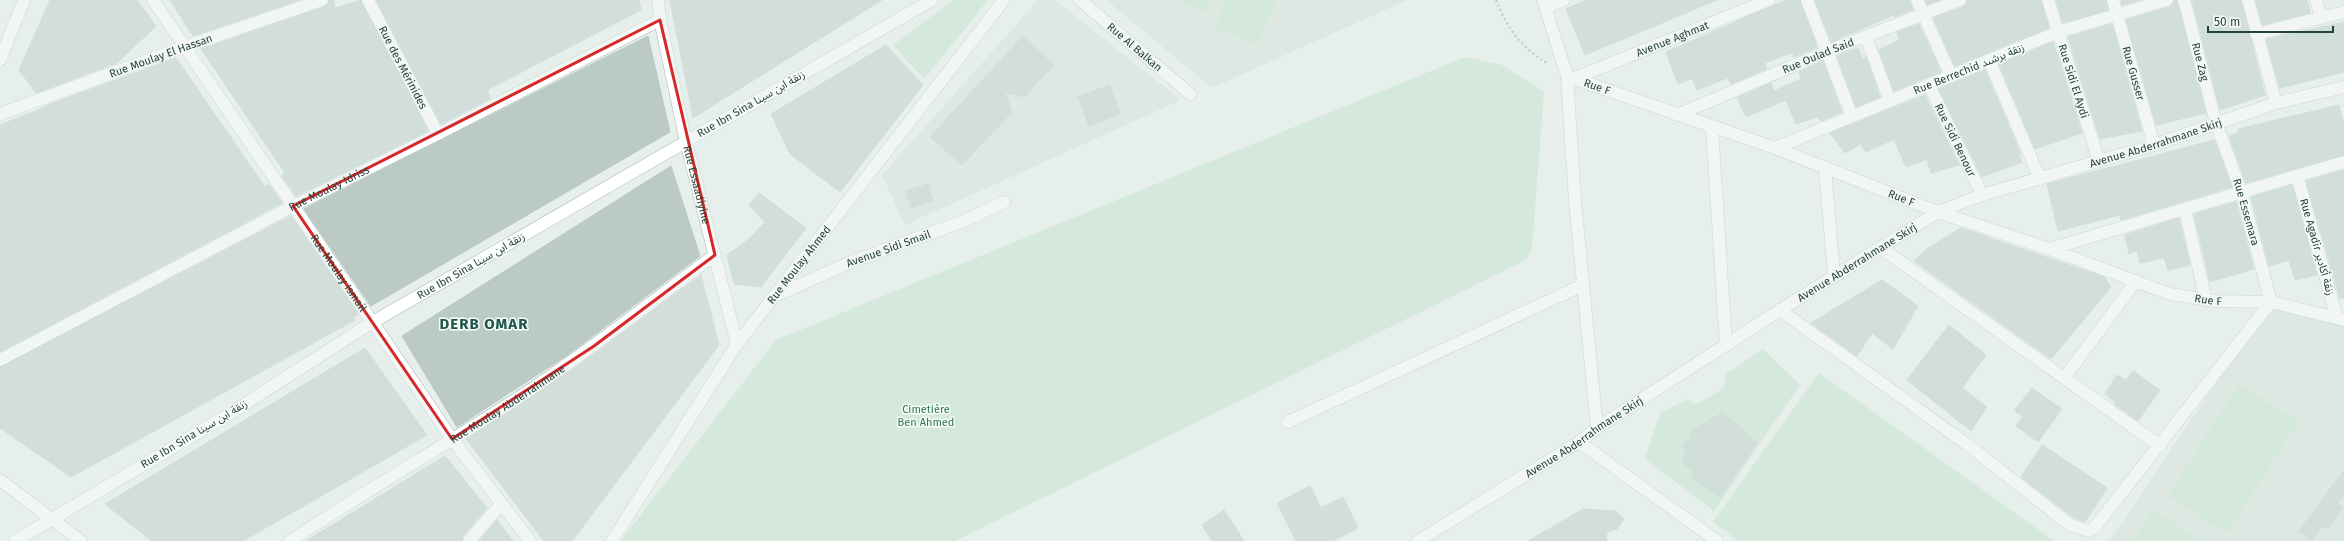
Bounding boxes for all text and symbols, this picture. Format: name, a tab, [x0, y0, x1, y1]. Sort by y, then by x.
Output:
scale bar	[2208, 8, 2333, 34]
text: 50 m	[2214, 15, 2240, 29]
street label: Avenue Aghmat	[1634, 18, 1711, 59]
street label: Rue Al Balkan	[1105, 20, 1165, 74]
street label: Rue des Mérinides	[376, 24, 430, 111]
street label: Rue Moulay El Hassan	[107, 31, 214, 80]
street label: Rue Oulad Said	[1780, 35, 1856, 76]
street label: Rue Berrechid زنقة برشىد	[1912, 41, 2026, 97]
street label: Rue Zag	[2189, 41, 2211, 83]
street label: Rue Sidi El Aydi	[2056, 42, 2091, 120]
street label: Rue Gusser	[2120, 45, 2148, 102]
street label: Rue Ibn Sina زنقة ابن سينا	[695, 68, 807, 140]
street label: Rue F	[1582, 76, 1613, 97]
street label: Rue Sidi Benour	[1932, 101, 1979, 179]
street label: Avenue Abderrahmane Skirj	[2088, 116, 2224, 170]
street label: Rue Essaadiyine	[681, 144, 713, 225]
street label: Rue Moulay Idriss	[286, 163, 371, 214]
street label: Rue Essemara	[2230, 177, 2262, 247]
street label: Rue F	[1886, 187, 1917, 209]
street label: Rue Agadir زنقة أكادير	[2297, 197, 2337, 297]
street label: Avenue Abderrahmane Skirj	[1795, 220, 1919, 304]
street label: Rue Moulay Ahmed	[764, 223, 833, 306]
street label: Avenue Sidi Smail	[844, 227, 932, 270]
street label: Rue Ibn Sina زنقة ابن سينا	[415, 230, 527, 302]
street label: Rue Moulay Ismail	[308, 232, 370, 314]
street label: Rue F	[2194, 291, 2223, 308]
district label: DERB OMAR	[440, 315, 528, 333]
street label: Rue Moulay Abderrahmane	[447, 362, 567, 446]
street label: Avenue Abderrahmane Skirj	[1523, 394, 1645, 480]
street label: Rue Ibn Sina زنقة ابن سينا	[138, 397, 250, 471]
park label: Cimetière Ben Ahmed	[898, 403, 954, 429]

